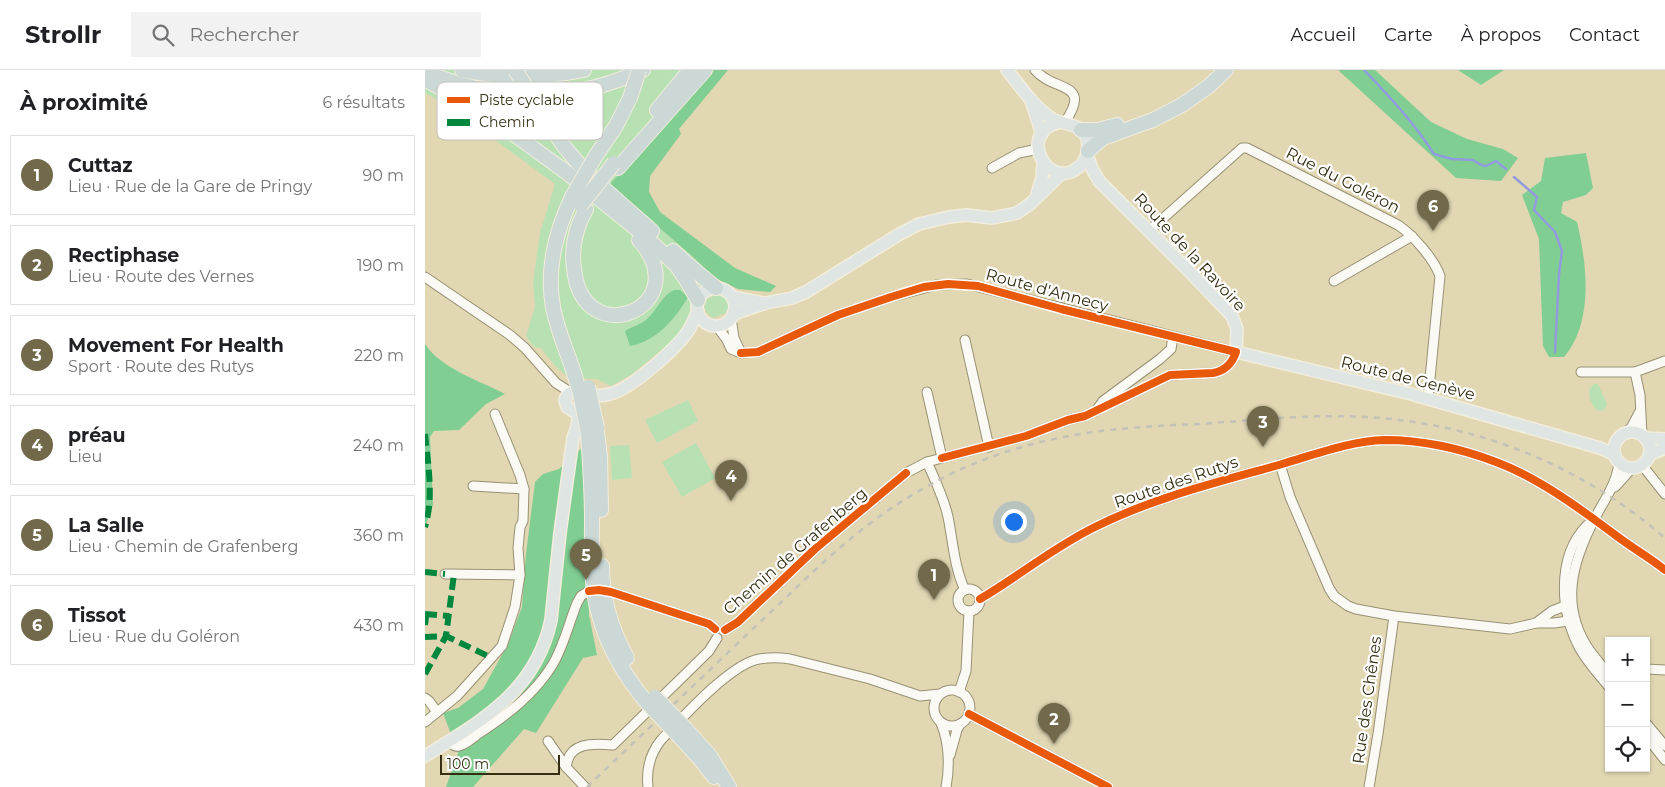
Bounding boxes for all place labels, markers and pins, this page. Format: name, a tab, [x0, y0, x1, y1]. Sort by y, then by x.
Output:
pin: 6	[1417, 190, 1449, 231]
pin: 3	[1247, 406, 1279, 447]
pin: 4	[715, 460, 747, 501]
pin: 5	[570, 539, 602, 580]
pin: 1	[918, 559, 950, 600]
pin: 2	[1038, 703, 1070, 744]

